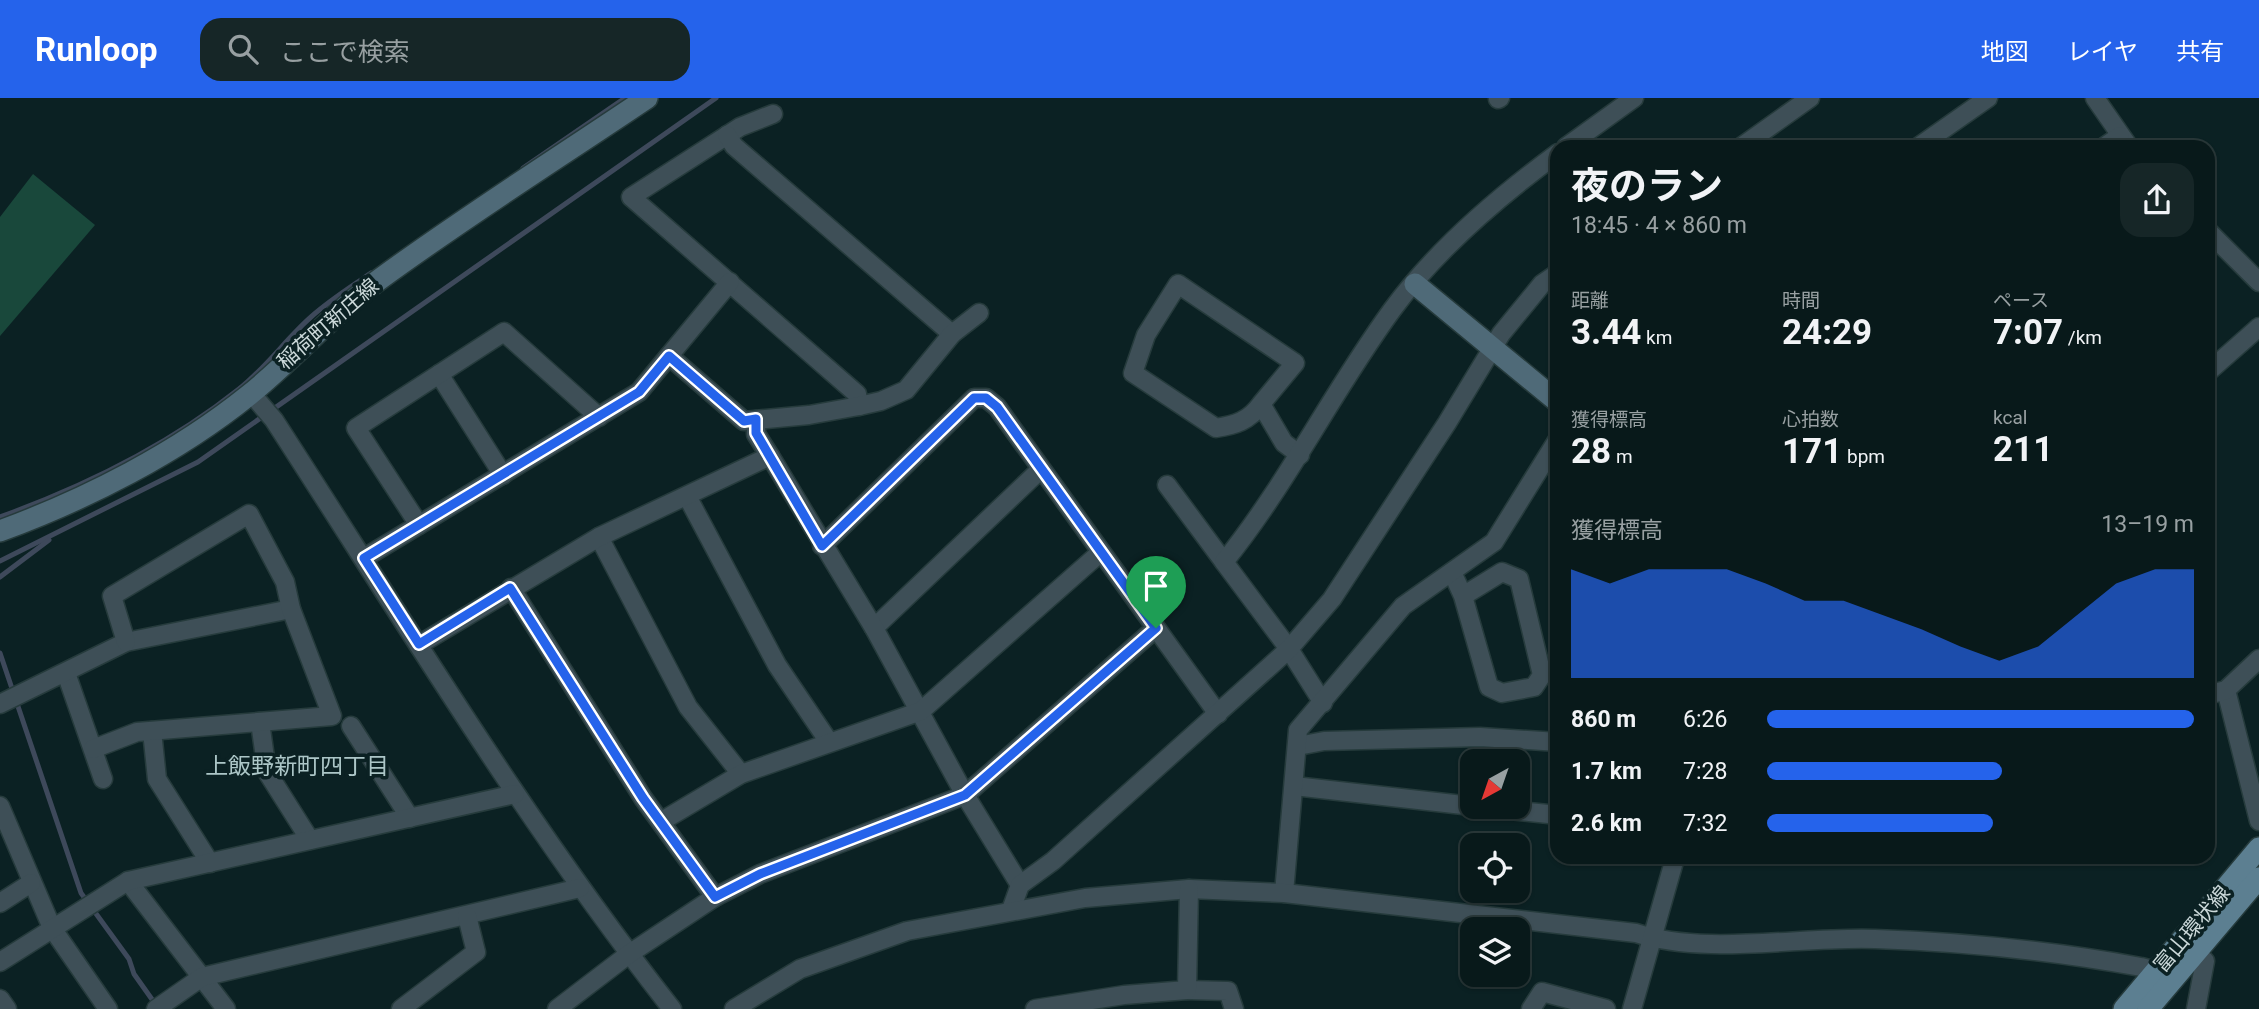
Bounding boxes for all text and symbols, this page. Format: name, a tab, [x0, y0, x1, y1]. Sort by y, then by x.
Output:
search box	[200, 18, 690, 81]
text: Runloop	[35, 30, 158, 69]
icon: search	[224, 30, 262, 68]
text: ここで検索	[280, 37, 410, 67]
text: 地図	[1981, 38, 2029, 66]
text: レイヤ	[2067, 38, 2138, 66]
text: 共有	[2176, 38, 2224, 66]
button: share	[2120, 163, 2194, 237]
text: 夜のラン	[1571, 164, 1723, 208]
text: 18:45 · 4 × 860 m	[1571, 212, 1747, 239]
street label: 稲荷町新庄線	[273, 274, 383, 374]
text: 距離	[1571, 289, 1609, 312]
text: 時間	[1782, 289, 1820, 312]
text: ペース	[1993, 289, 2049, 312]
text: 3.44	[1571, 312, 1641, 353]
text: 24:29	[1782, 312, 1872, 353]
text: 7:07	[1993, 312, 2063, 353]
text: km	[1641, 326, 1672, 349]
text: /km	[2063, 326, 2102, 349]
text: kcal	[1993, 406, 2027, 429]
text: 獲得標高	[1571, 408, 1647, 431]
text: 心拍数	[1782, 408, 1839, 431]
text: 211	[1993, 429, 2053, 470]
text: 28	[1571, 431, 1611, 472]
text: 171	[1782, 431, 1842, 472]
text: m	[1611, 445, 1633, 468]
text: bpm	[1842, 445, 1885, 468]
text: 13–19 m	[2101, 511, 2194, 538]
text: 獲得標高	[1571, 517, 1663, 544]
pin	[1126, 556, 1186, 628]
icon: arrive	[1137, 567, 1175, 605]
text: 860 m	[1571, 706, 1636, 733]
text: 6:26	[1683, 706, 1727, 733]
north arrow	[1460, 749, 1530, 819]
map controls	[1460, 749, 1530, 987]
district label: 上飯野新町四丁目	[205, 753, 389, 780]
text: 1.7 km	[1571, 758, 1642, 785]
text: 7:28	[1683, 758, 1727, 785]
text: 2.6 km	[1571, 810, 1642, 837]
text: 7:32	[1683, 810, 1727, 837]
button: locate	[1460, 833, 1530, 903]
street label: 富山環状線	[2149, 881, 2235, 977]
button: layers	[1460, 917, 1530, 987]

